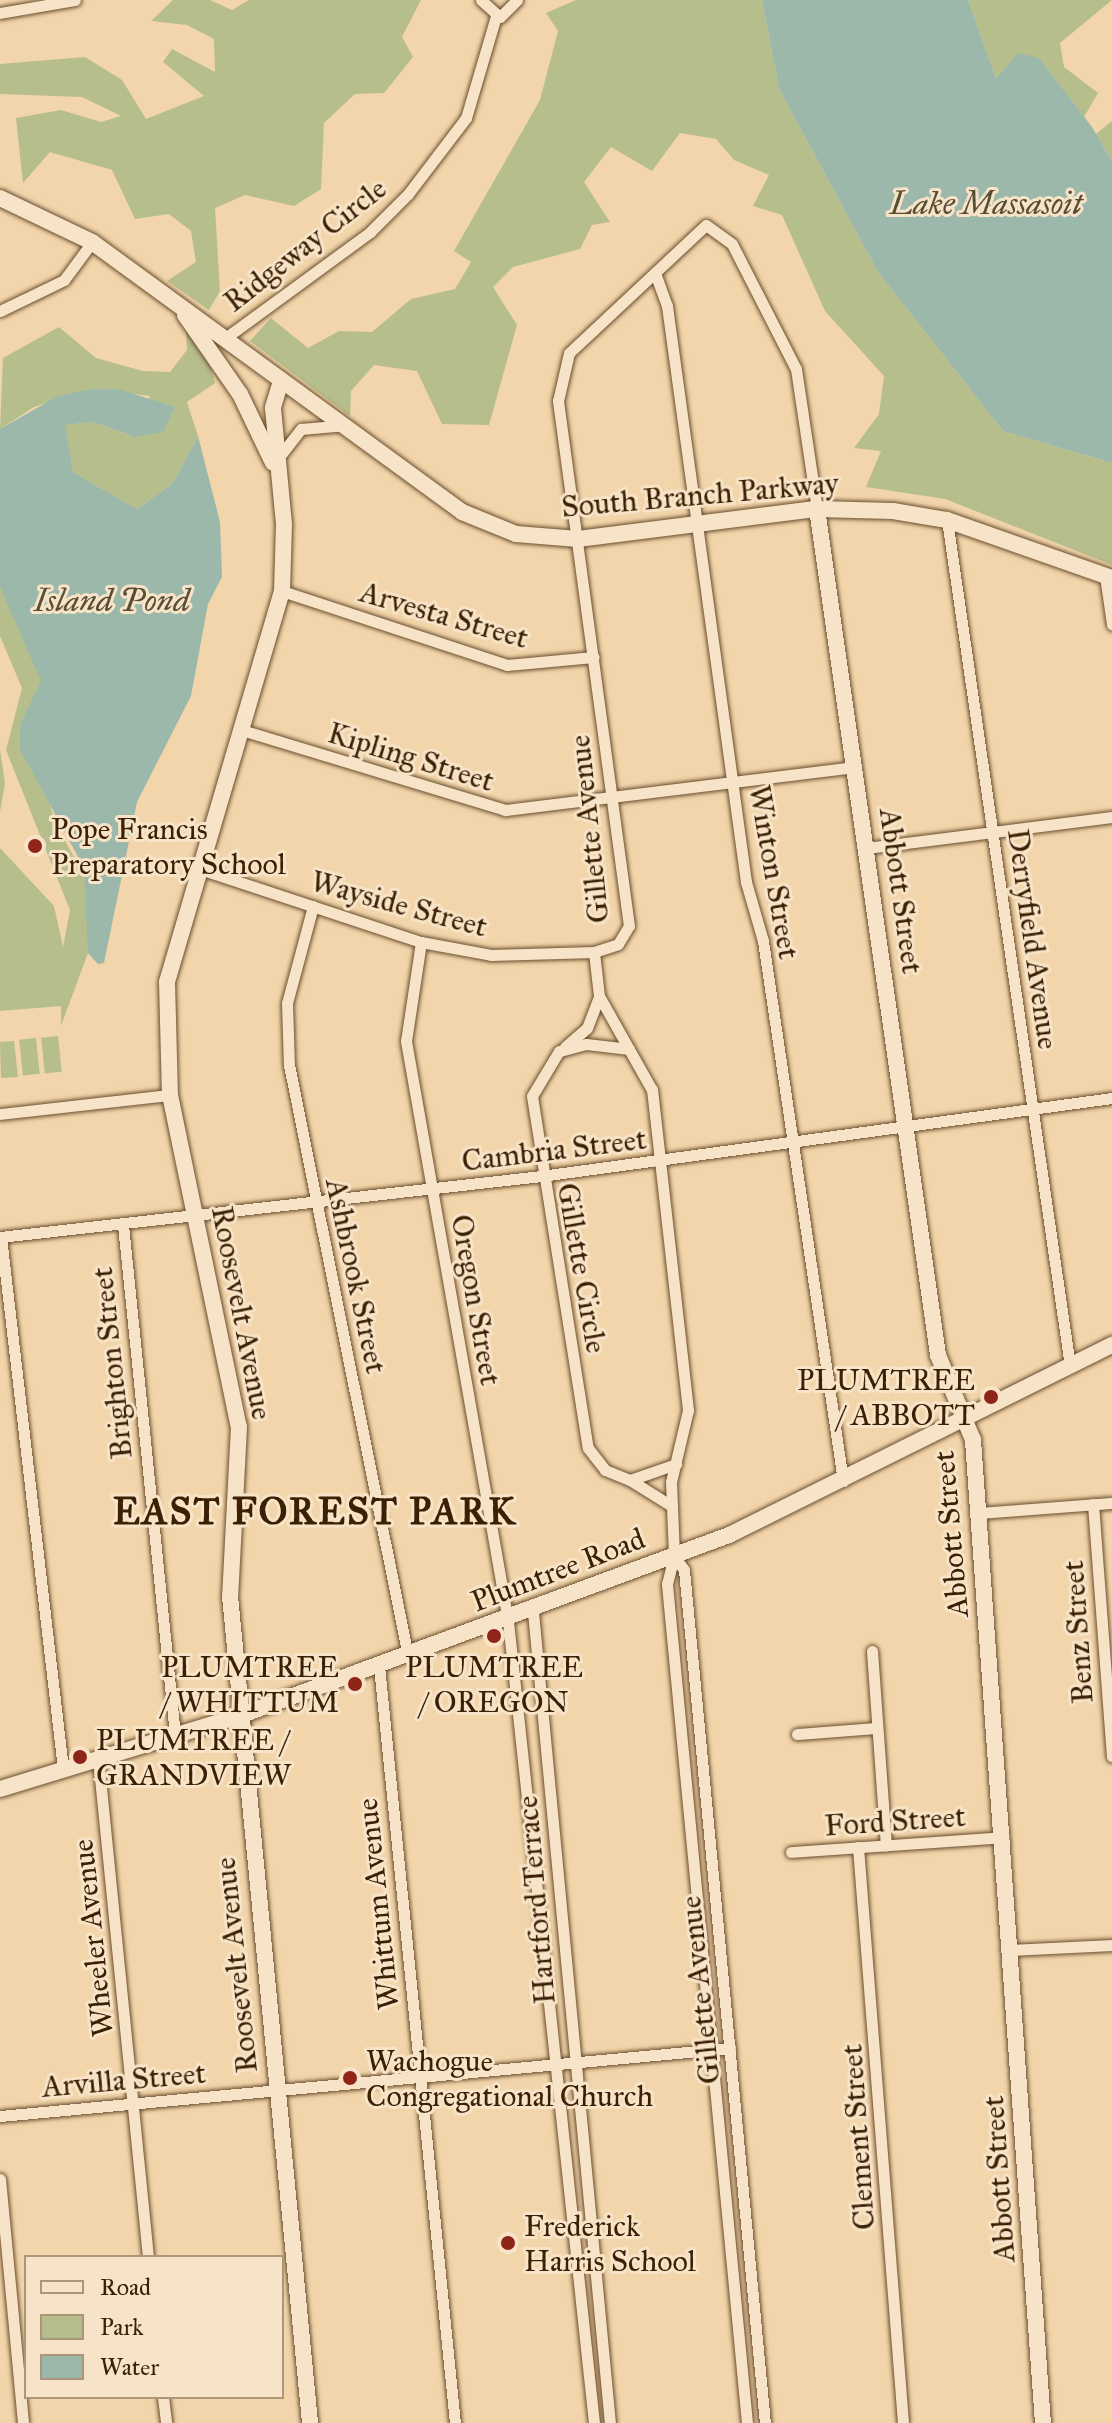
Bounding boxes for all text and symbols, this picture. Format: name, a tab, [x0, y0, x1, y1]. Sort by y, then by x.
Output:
street label: Ridgeway Circle	[217, 170, 393, 320]
water label: Lake Massasoit	[890, 185, 1082, 223]
street label: South Branch Parkway	[560, 465, 840, 525]
street label: Arvesta Street	[356, 574, 532, 656]
water label: Island Pond	[34, 582, 190, 620]
street label: Kipling Street	[324, 715, 498, 799]
street label: Gillette Avenue	[561, 733, 617, 925]
street label: Winton Street	[741, 782, 807, 962]
street label: Abbott Street	[872, 806, 930, 976]
place label: Pope Francis Preparatory School	[51, 811, 286, 882]
street label: Derryfield Avenue	[1000, 826, 1066, 1052]
marker: Pope Francis Preparatory School	[26, 837, 44, 855]
street label: Wayside Street	[307, 863, 491, 945]
street label: Cambria Street	[460, 1121, 648, 1179]
street label: Ashbrook Street	[318, 1175, 394, 1377]
street label: Gillette Circle	[549, 1180, 615, 1356]
street label: Roosevelt Avenue	[204, 1203, 280, 1423]
street label: Oregon Street	[443, 1212, 509, 1388]
street label: Brighton Street	[84, 1265, 140, 1461]
place label: PLUMTREE / ABBOTT	[797, 1362, 975, 1432]
marker: PLUMTREE / ABBOTT	[982, 1388, 1000, 1406]
street label: Abbott Street	[926, 1449, 976, 1619]
district label: EAST FOREST PARK	[113, 1489, 517, 1535]
street label: Plumtree Road	[466, 1520, 650, 1620]
street label: Benz Street	[1055, 1559, 1101, 1705]
marker: PLUMTREE / OREGON	[485, 1627, 503, 1645]
place label: PLUMTREE / WHITTUM	[161, 1649, 339, 1720]
place label: PLUMTREE / OREGON	[405, 1649, 583, 1720]
marker: PLUMTREE / WHITTUM	[346, 1675, 364, 1693]
place label: PLUMTREE / GRANDVIEW	[96, 1722, 291, 1792]
marker: PLUMTREE / GRANDVIEW	[71, 1748, 89, 1766]
street label: Hartford Terrace	[509, 1794, 563, 2006]
street label: Whittum Avenue	[349, 1796, 407, 2012]
street label: Ford Street	[823, 1798, 967, 1844]
street label: Wheeler Avenue	[65, 1837, 121, 2039]
street label: Roosevelt Avenue	[207, 1855, 265, 2075]
street label: Gillette Avenue	[672, 1894, 728, 2086]
place label: Wachogue Congregational Church	[366, 2043, 653, 2114]
street label: Clement Street	[834, 2043, 882, 2231]
street label: Arvilla Street	[41, 2055, 207, 2105]
marker: Wachogue Congregational Church	[341, 2069, 359, 2087]
street label: Abbott Street	[975, 2094, 1023, 2264]
place label: Frederick Harris School	[524, 2208, 696, 2278]
marker: Frederick Harris School	[499, 2234, 517, 2252]
legend	[24, 2255, 284, 2399]
text: Road	[100, 2272, 151, 2302]
text: Park	[100, 2312, 143, 2342]
text: Water	[100, 2352, 159, 2382]

